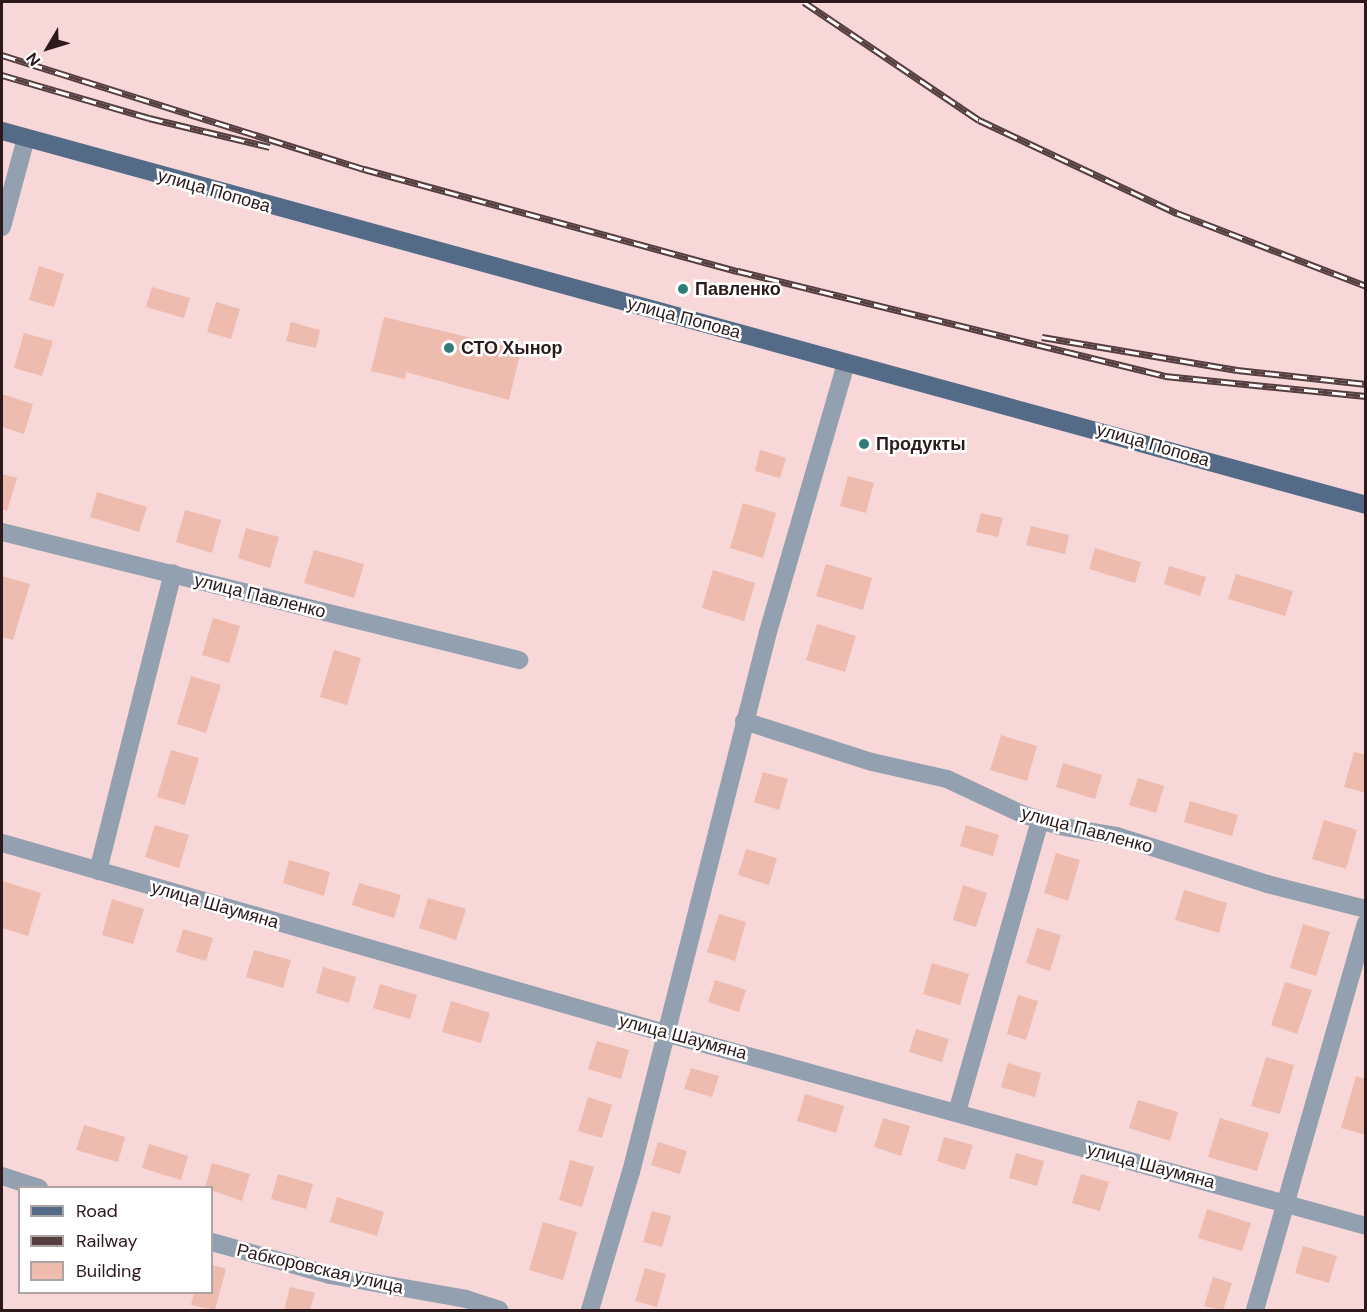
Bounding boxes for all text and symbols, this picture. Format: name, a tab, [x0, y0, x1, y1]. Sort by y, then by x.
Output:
north arrow	[18, 18, 78, 78]
text: N	[22, 48, 45, 70]
street label: улица Попова	[155, 165, 273, 217]
place label: Павленко	[695, 278, 781, 300]
marker: Павленко	[676, 282, 690, 296]
street label: улица Попова	[625, 293, 743, 343]
place label: СТО Хынор	[461, 337, 563, 359]
marker: СТО Хынор	[442, 341, 456, 355]
street label: улица Попова	[1094, 419, 1212, 471]
place label: Продукты	[876, 433, 966, 455]
marker: Продукты	[857, 437, 871, 451]
street label: улица Павленко	[192, 569, 328, 623]
street label: улица Павленко	[1019, 802, 1155, 858]
street label: улица Шаумяна	[149, 877, 281, 933]
street label: улица Шаумяна	[617, 1010, 749, 1064]
street label: улица Шаумяна	[1085, 1139, 1217, 1193]
legend	[18, 1186, 213, 1294]
text: Road	[76, 1199, 118, 1223]
text: Railway	[76, 1229, 138, 1253]
street label: Рабкоровская улица	[235, 1239, 405, 1299]
text: Building	[76, 1259, 141, 1283]

